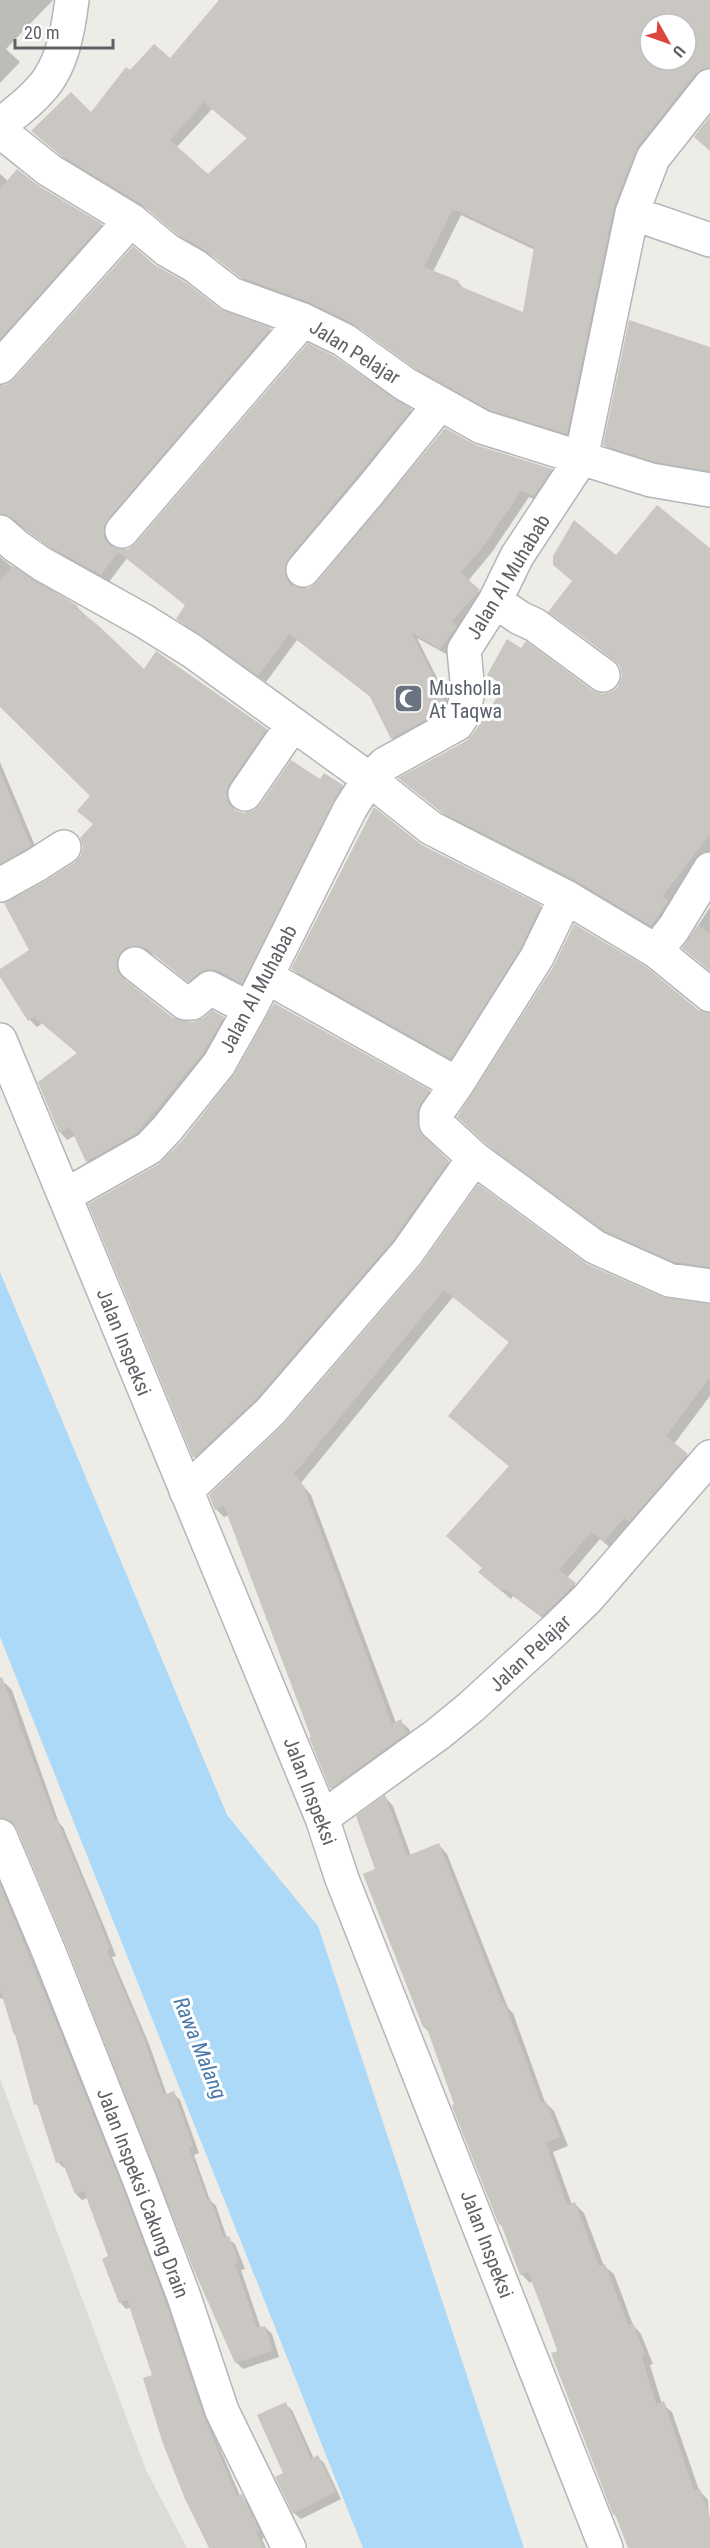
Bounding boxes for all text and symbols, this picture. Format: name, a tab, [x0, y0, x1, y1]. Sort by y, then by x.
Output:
scale bar	[15, 12, 112, 50]
north arrow	[638, 12, 698, 72]
text: 20 m	[24, 22, 59, 43]
text: U	[669, 42, 689, 61]
street label: Jalan Pelajar	[305, 315, 405, 389]
street label: Jalan Al Muhabab	[461, 510, 555, 644]
place label: Musholla At Taqwa	[429, 676, 502, 723]
mosque icon: Musholla At Taqwa	[392, 683, 424, 715]
street label: Jalan Al Muhabab	[214, 921, 302, 1057]
street label: Jalan Inspeksi	[92, 1285, 156, 1399]
street label: Jalan Pelajar	[484, 1609, 576, 1697]
street label: Jalan Inspeksi	[278, 1734, 342, 1848]
water label: Rawa Malang	[169, 1994, 231, 2102]
street label: Jalan Inspeksi Cakung Drain	[92, 2085, 194, 2301]
street label: Jalan Inspeksi	[455, 2187, 519, 2301]

